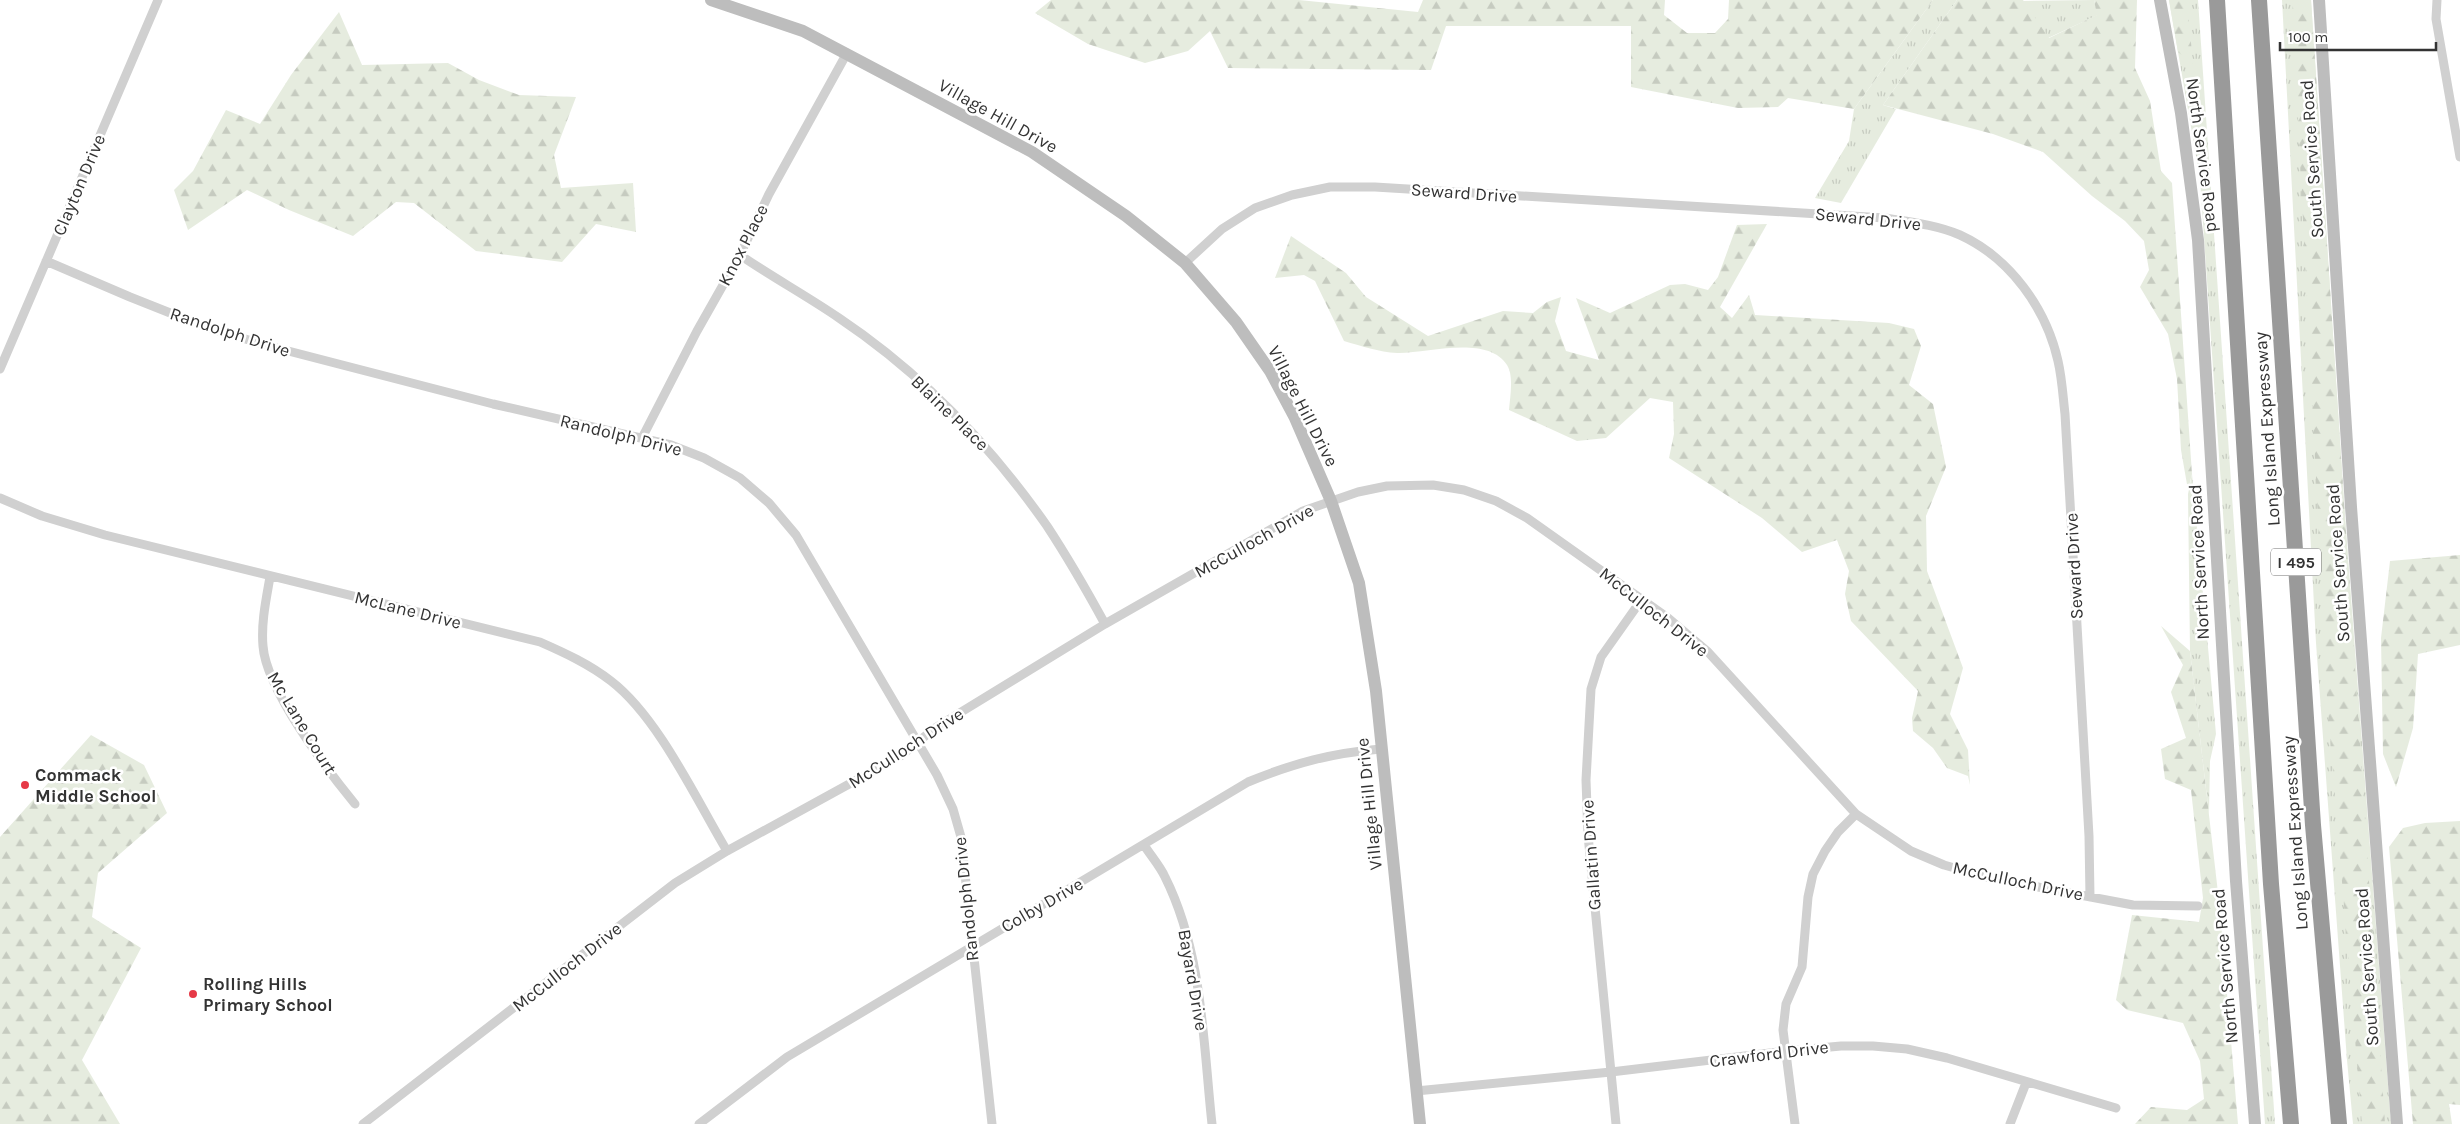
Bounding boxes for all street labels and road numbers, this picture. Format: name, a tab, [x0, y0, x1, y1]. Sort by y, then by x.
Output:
street label: Village Hill Drive	[935, 74, 1061, 158]
street label: North Service Road	[2181, 76, 2225, 234]
street label: South Service Road	[2295, 79, 2329, 239]
street label: Clayton Drive	[48, 131, 110, 239]
street label: Seward Drive	[1410, 178, 1518, 208]
street label: Knox Place	[713, 201, 773, 289]
street label: Seward Drive	[1814, 202, 1922, 236]
street label: Randolph Drive	[167, 302, 293, 362]
street label: Long Island Expressway	[2249, 331, 2285, 527]
street label: Village Hill Drive	[1263, 342, 1343, 470]
street label: Blaine Place	[907, 371, 993, 455]
street label: Randolph Drive	[558, 409, 684, 461]
street label: South Service Road	[2321, 483, 2355, 643]
street label: North Service Road	[2184, 484, 2214, 640]
street label: McCulloch Drive	[1191, 499, 1317, 583]
street label: Seward Drive	[2060, 512, 2088, 620]
road number: I 495	[2271, 548, 2321, 576]
street label: McCulloch Drive	[1595, 562, 1713, 662]
street label: McLane Drive	[352, 586, 464, 634]
street label: Mc Lane Court	[263, 667, 342, 779]
street label: McCulloch Drive	[844, 703, 968, 793]
street label: Long Island Expressway	[2277, 735, 2313, 931]
street label: Village Hill Drive	[1351, 737, 1387, 871]
street label: Gallatin Drive	[1576, 799, 1606, 911]
street label: Randolph Drive	[949, 836, 983, 962]
street label: McCulloch Drive	[1951, 856, 2085, 906]
street label: Colby Drive	[997, 873, 1087, 937]
street label: North Service Road	[2207, 887, 2243, 1045]
street label: South Service Road	[2350, 887, 2384, 1047]
street label: McCulloch Drive	[508, 917, 626, 1017]
street label: Bayard Drive	[1173, 927, 1213, 1033]
street label: Crawford Drive	[1708, 1036, 1830, 1072]

